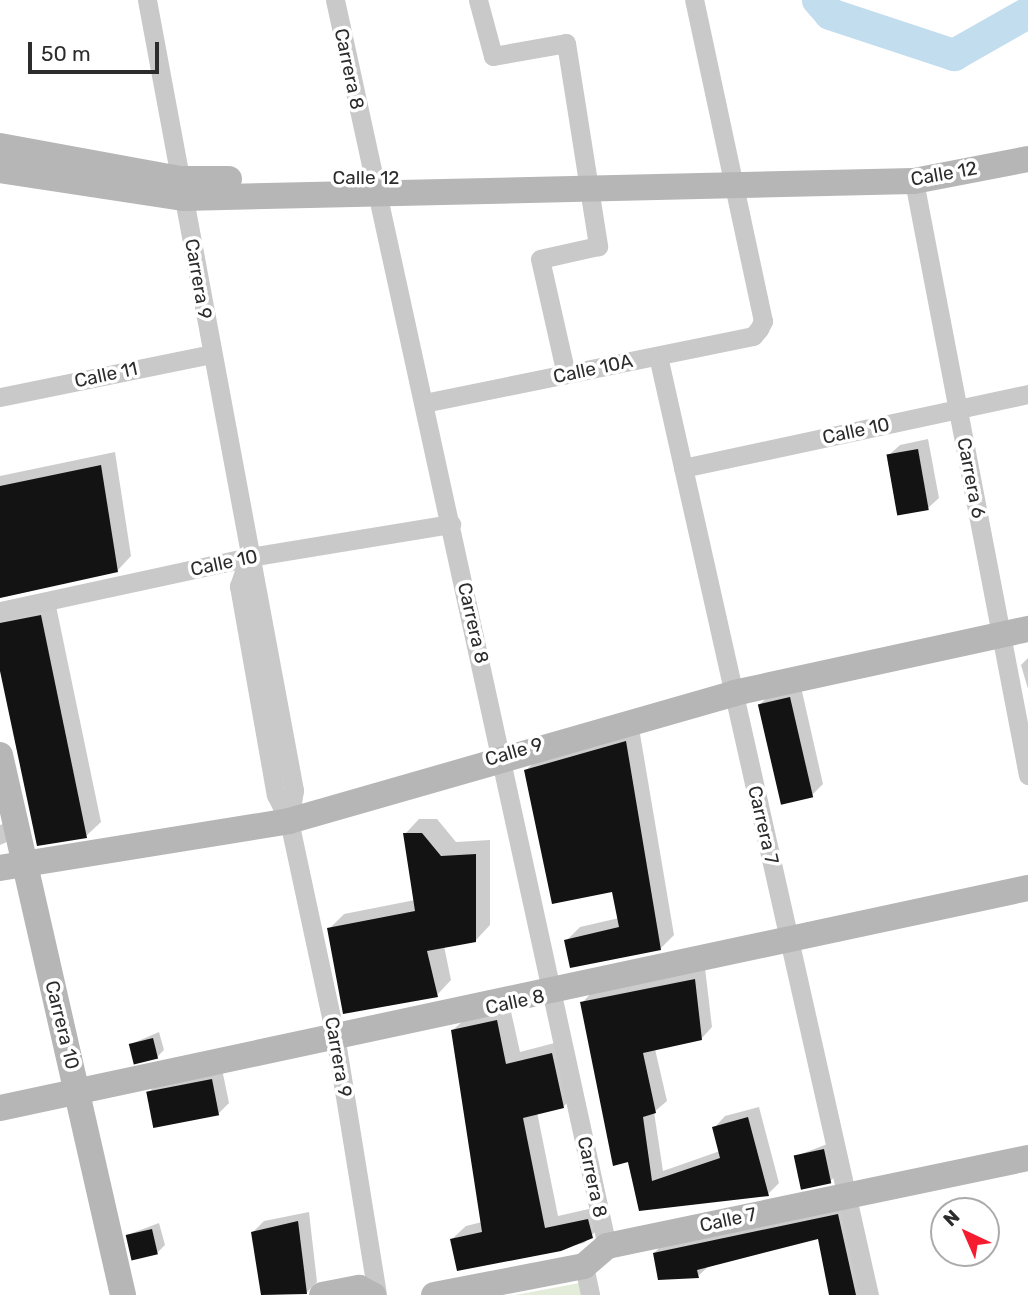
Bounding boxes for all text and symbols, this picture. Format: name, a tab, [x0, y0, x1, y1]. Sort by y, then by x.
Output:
street label: Carrera 8	[329, 26, 369, 112]
scale bar	[32, 28, 163, 72]
text: 50 m	[41, 41, 91, 66]
street label: Calle 12	[909, 157, 979, 191]
street label: Calle 12	[333, 167, 399, 189]
street label: Carrera 9	[180, 237, 216, 321]
street label: Calle 10A	[551, 349, 635, 389]
street label: Calle 11	[72, 357, 140, 393]
street label: Calle 10	[820, 413, 892, 449]
street label: Carrera 6	[952, 436, 990, 520]
street label: Calle 10	[188, 545, 260, 581]
street label: Carrera 8	[453, 580, 493, 666]
street label: Calle 9	[483, 733, 545, 771]
street label: Carrera 7	[743, 783, 783, 867]
street label: Carrera 10	[40, 978, 84, 1072]
street label: Calle 8	[483, 985, 547, 1019]
street label: Carrera 9	[320, 1015, 356, 1099]
street label: Carrera 8	[572, 1134, 612, 1220]
north arrow	[930, 1197, 1000, 1267]
street label: Calle 7	[698, 1203, 758, 1237]
text: N	[939, 1205, 964, 1231]

